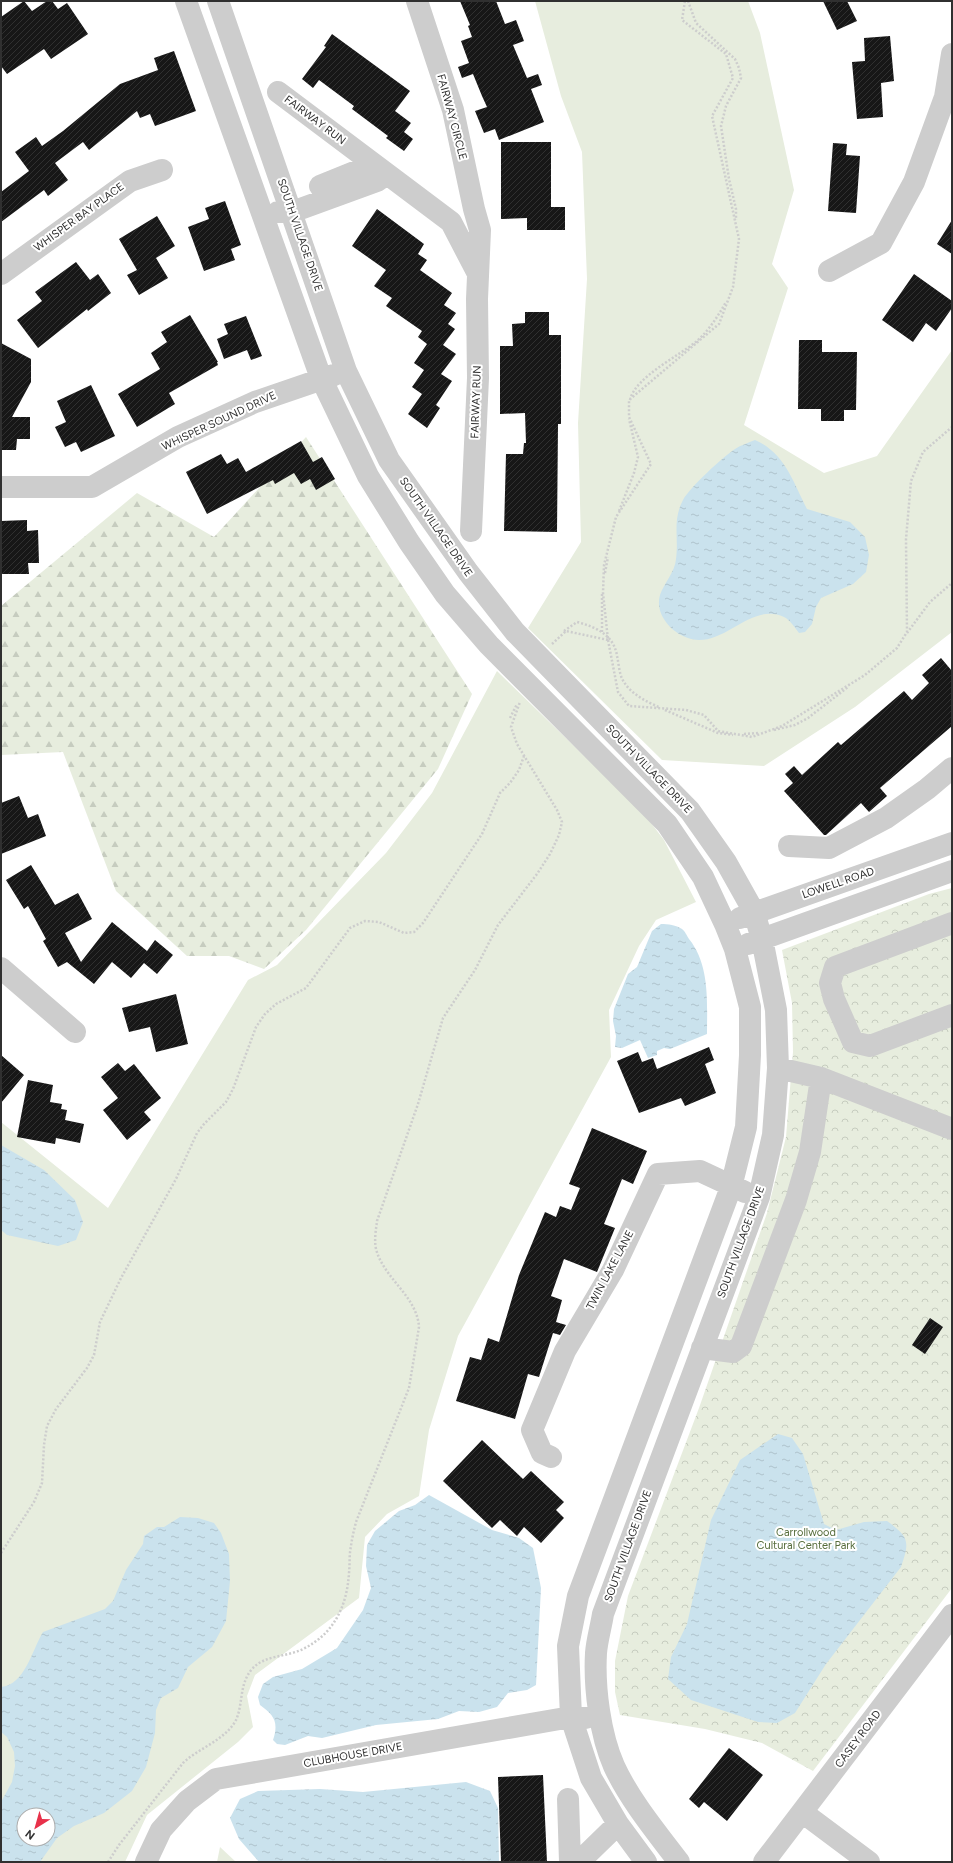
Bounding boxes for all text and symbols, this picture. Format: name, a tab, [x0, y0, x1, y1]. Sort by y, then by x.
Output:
street label: FAIRWAY CIRCLE	[434, 73, 470, 161]
street label: FAIRWAY RUN	[282, 93, 348, 147]
street label: SOUTH VILLAGE DRIVE	[275, 177, 325, 293]
street label: WHISPER BAY PLACE	[31, 180, 127, 254]
street label: FAIRWAY RUN	[468, 365, 484, 439]
street label: WHISPER SOUND DRIVE	[160, 389, 278, 453]
street label: SOUTH VILLAGE DRIVE	[397, 475, 475, 579]
street label: SOUTH VILLAGE DRIVE	[603, 722, 695, 816]
street label: LOWELL ROAD	[800, 864, 876, 901]
street label: SOUTH VILLAGE DRIVE	[715, 1184, 767, 1300]
street label: TWIN LAKE LANE	[584, 1228, 636, 1312]
street label: SOUTH VILLAGE DRIVE	[602, 1488, 654, 1604]
park label: Carrollwood Cultural Center Park	[757, 1526, 856, 1552]
street label: CASEY ROAD	[832, 1707, 884, 1770]
street label: CLUBHOUSE DRIVE	[302, 1740, 404, 1770]
north arrow	[16, 1807, 56, 1847]
text: N	[23, 1827, 38, 1842]

